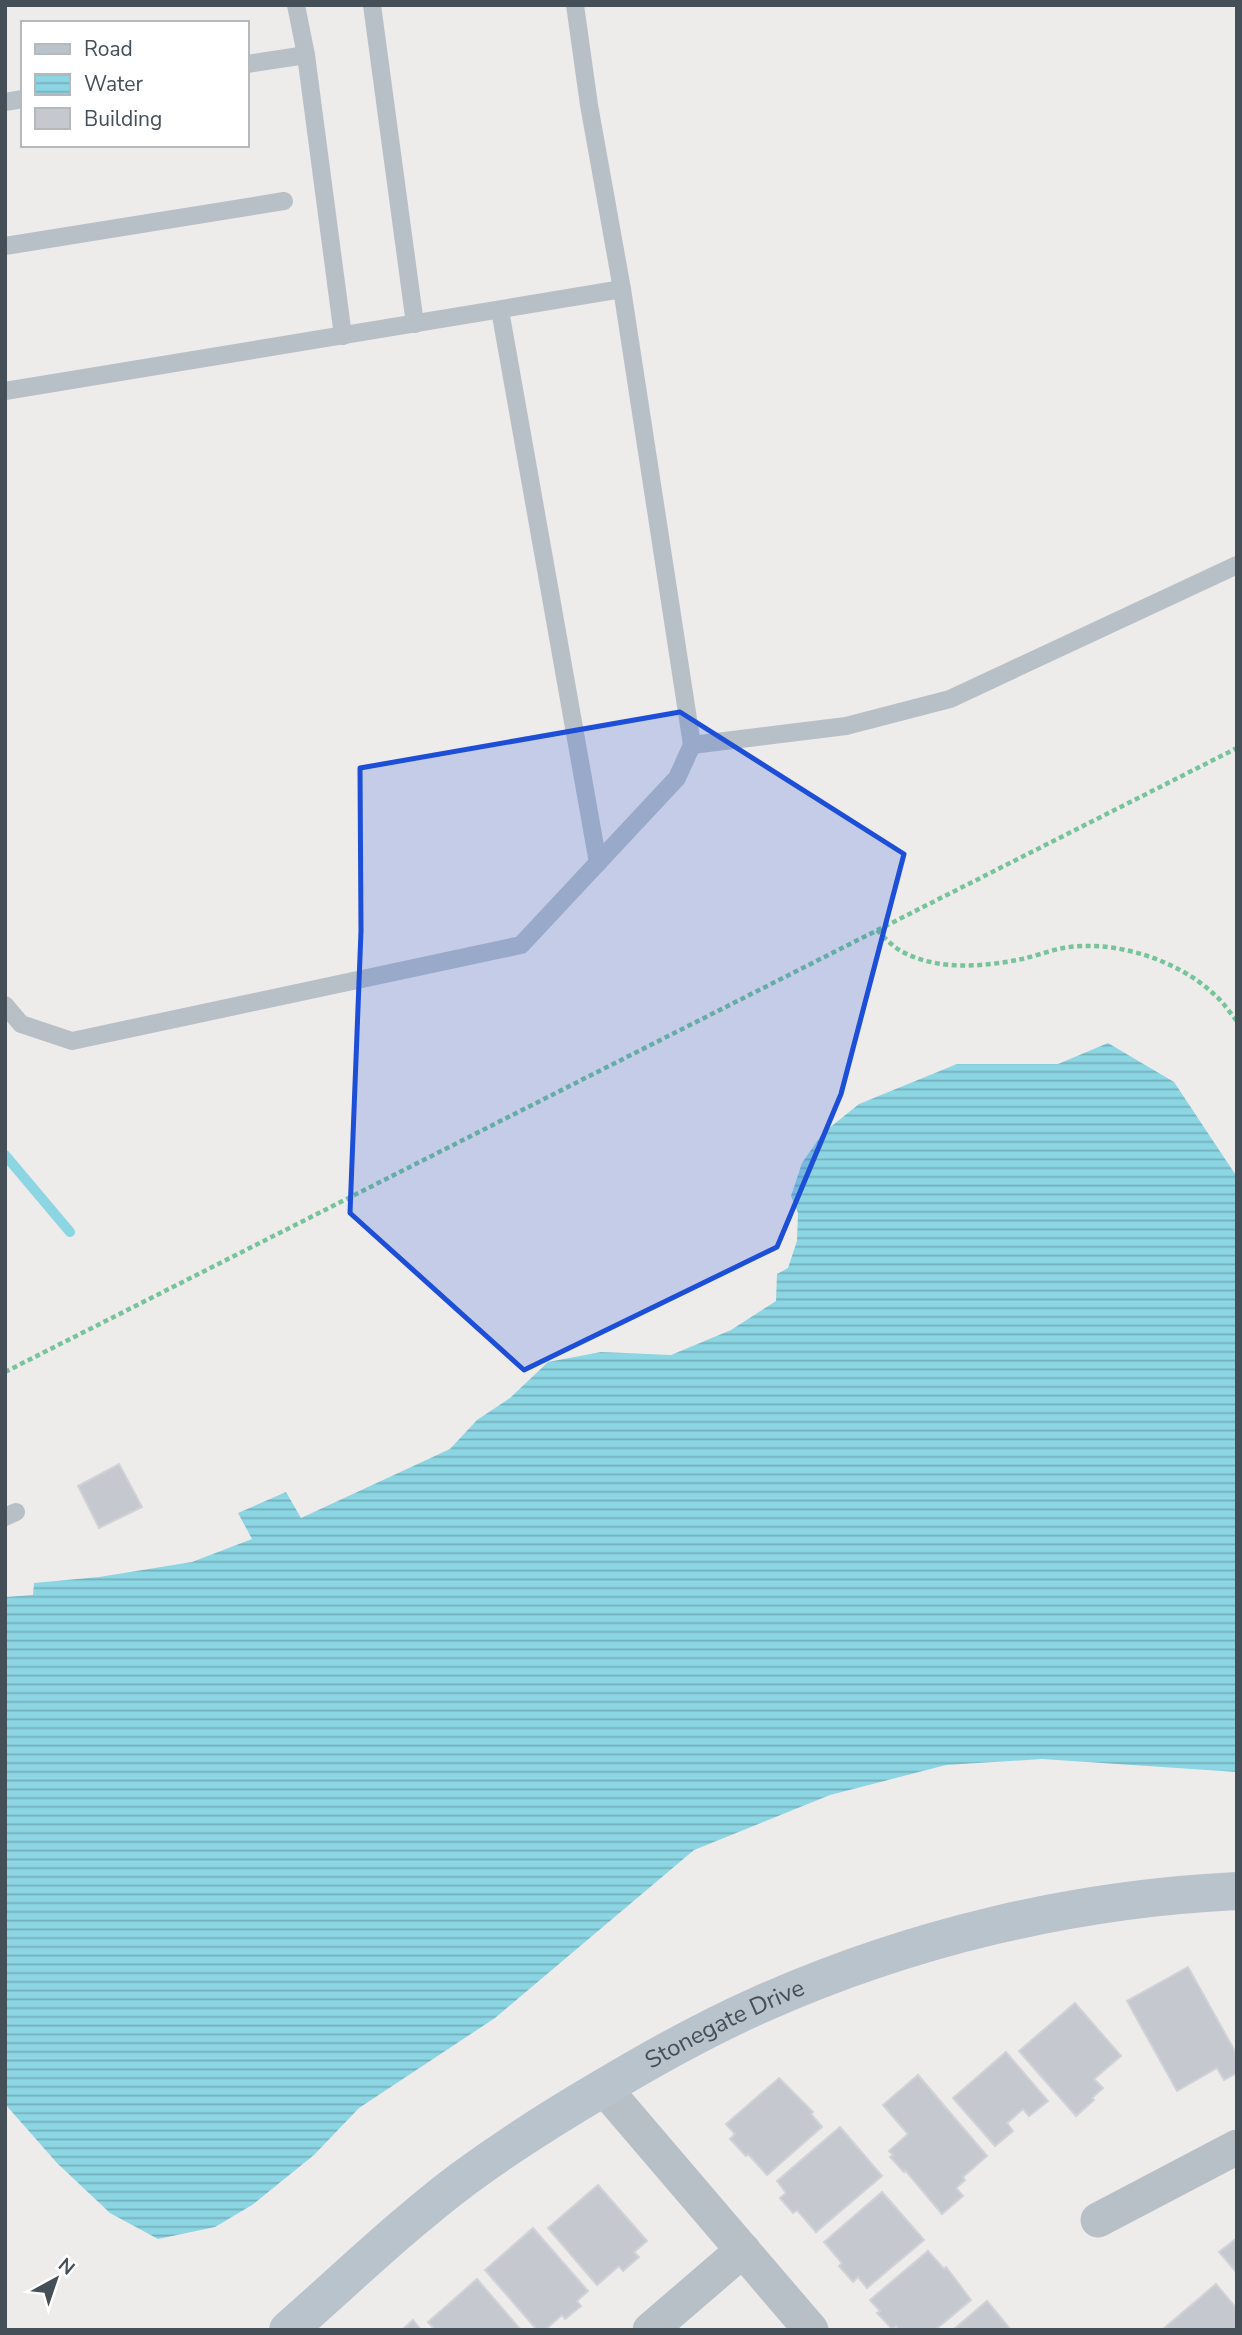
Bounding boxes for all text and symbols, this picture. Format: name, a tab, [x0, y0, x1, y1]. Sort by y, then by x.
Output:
legend	[21, 21, 248, 147]
text: Road	[84, 35, 133, 63]
text: Water	[84, 70, 143, 98]
text: Building	[84, 105, 162, 133]
street label: Stonegate Drive	[639, 1971, 809, 2076]
north arrow	[21, 2244, 91, 2314]
text: N	[52, 2252, 80, 2281]

